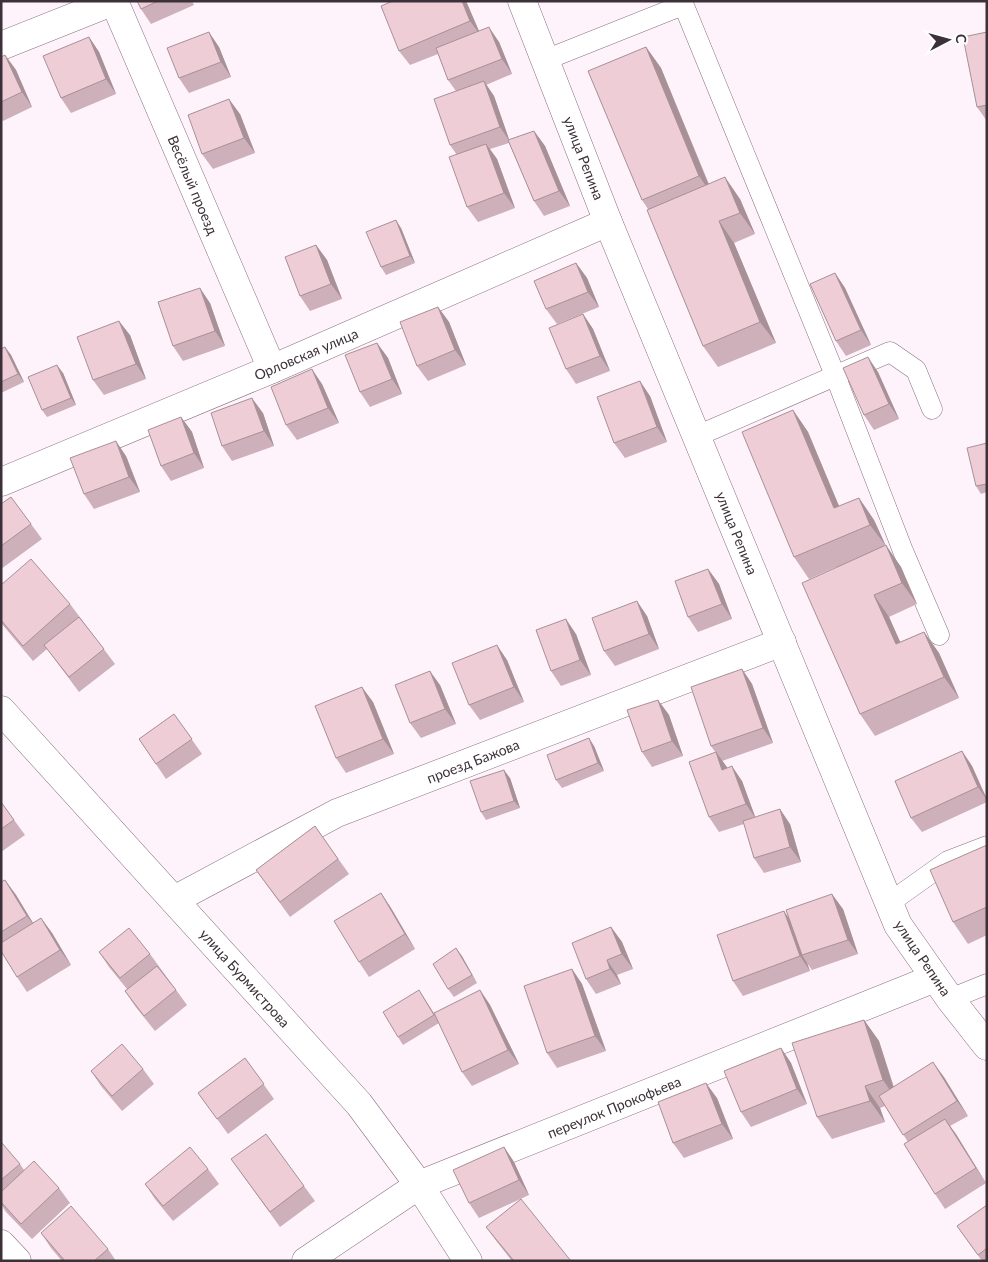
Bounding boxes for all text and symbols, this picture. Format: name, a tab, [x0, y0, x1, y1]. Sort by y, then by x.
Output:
north arrow	[923, 15, 973, 65]
text: С	[952, 33, 970, 45]
street label: улица Репина	[560, 114, 608, 202]
street label: Весёлый проезд	[164, 133, 222, 237]
street label: Орловская улица	[251, 324, 361, 384]
street label: улица Репина	[713, 489, 761, 577]
street label: проезд Бажова	[424, 736, 522, 786]
street label: улица Репина	[891, 917, 955, 999]
street label: улица Бурмистрова	[196, 925, 294, 1031]
street label: переулок Прокофьева	[545, 1072, 683, 1142]

